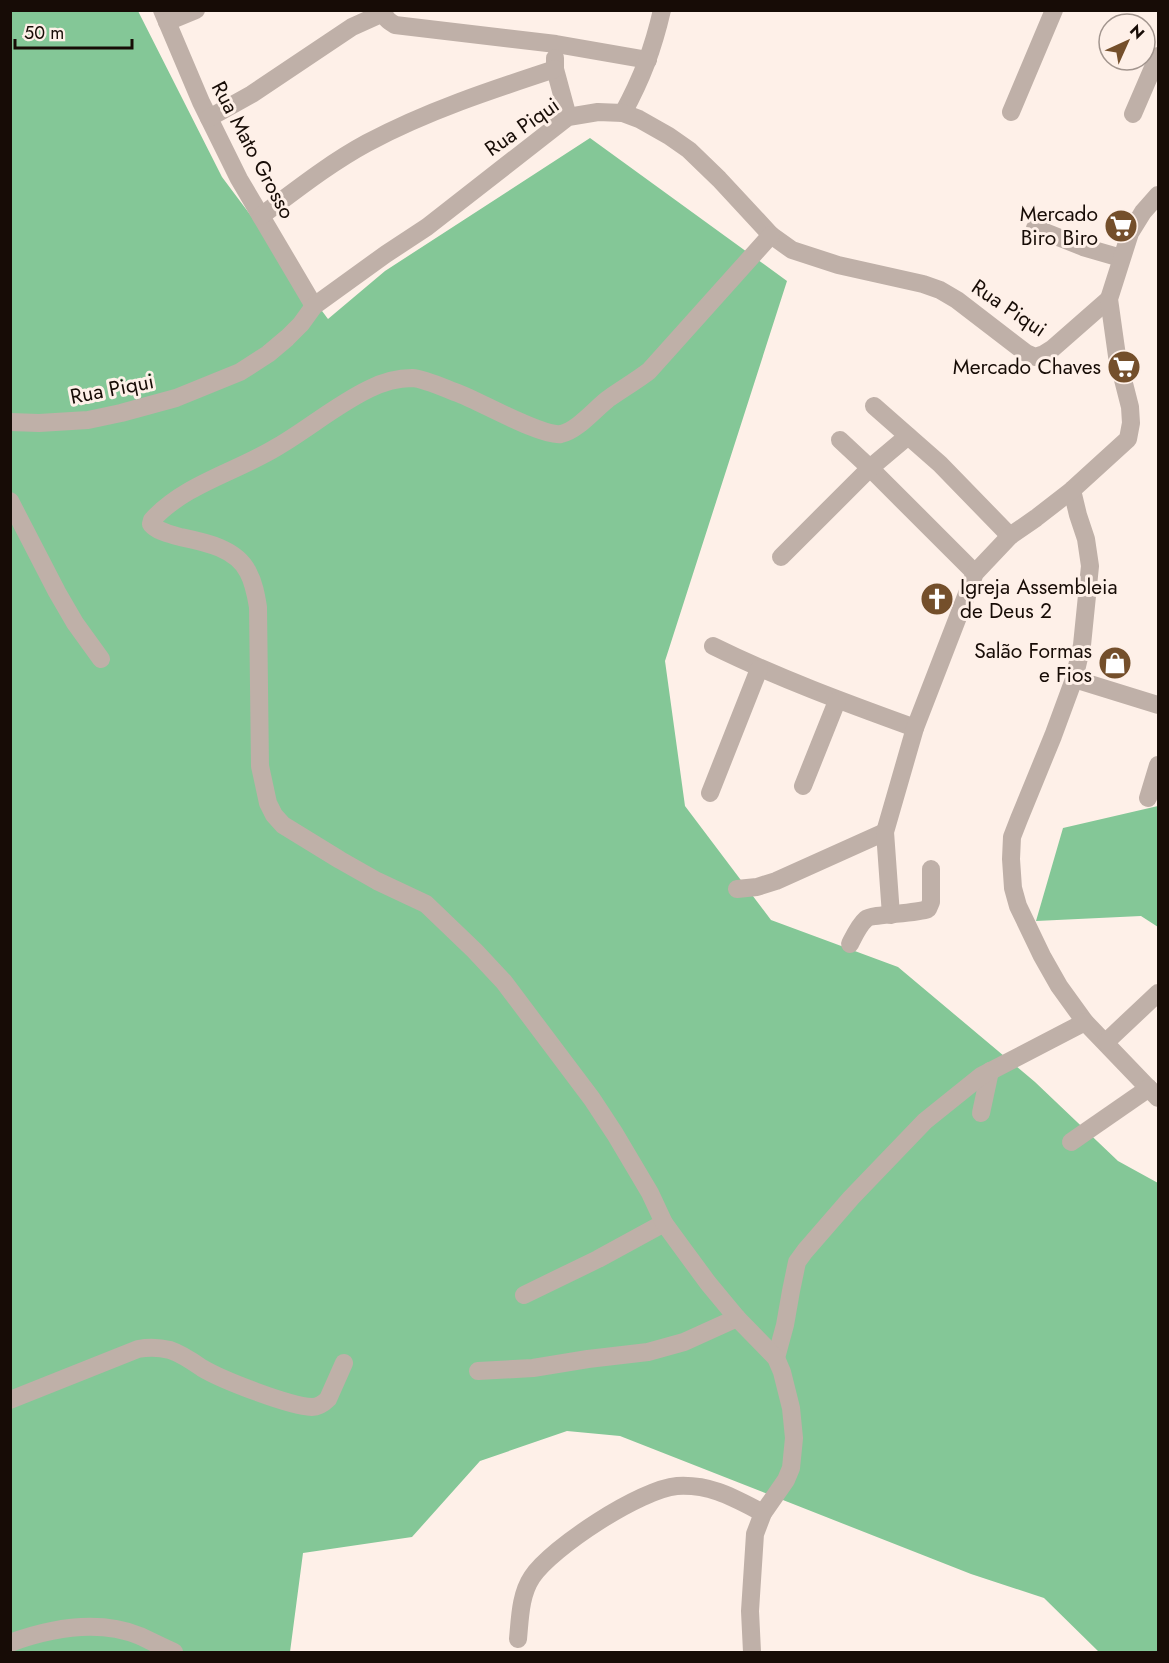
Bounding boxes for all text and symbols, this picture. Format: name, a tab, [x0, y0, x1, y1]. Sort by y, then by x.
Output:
scale bar	[15, 12, 132, 50]
north arrow	[1097, 12, 1157, 72]
text: N	[1125, 19, 1150, 44]
text: 50 m	[24, 20, 64, 46]
street label: Rua Mato Grosso	[204, 76, 302, 224]
street label: Rua Piqui	[479, 90, 565, 164]
place label: Mercado Biro Biro	[1020, 199, 1098, 253]
supermarket icon: Mercado Biro Biro	[1103, 208, 1139, 244]
street label: Rua Piqui	[966, 272, 1052, 344]
supermarket icon: Mercado Chaves	[1106, 349, 1142, 385]
place label: Mercado Chaves	[953, 352, 1101, 382]
street label: Rua Piqui	[68, 366, 156, 412]
place label: Igreja Assembleia de Deus 2	[960, 572, 1118, 626]
church icon: Igreja Assembleia de Deus 2	[919, 581, 955, 617]
place label: Salão Formas e Fios	[974, 636, 1092, 690]
shop icon: Salão Formas e Fios	[1097, 645, 1133, 681]

